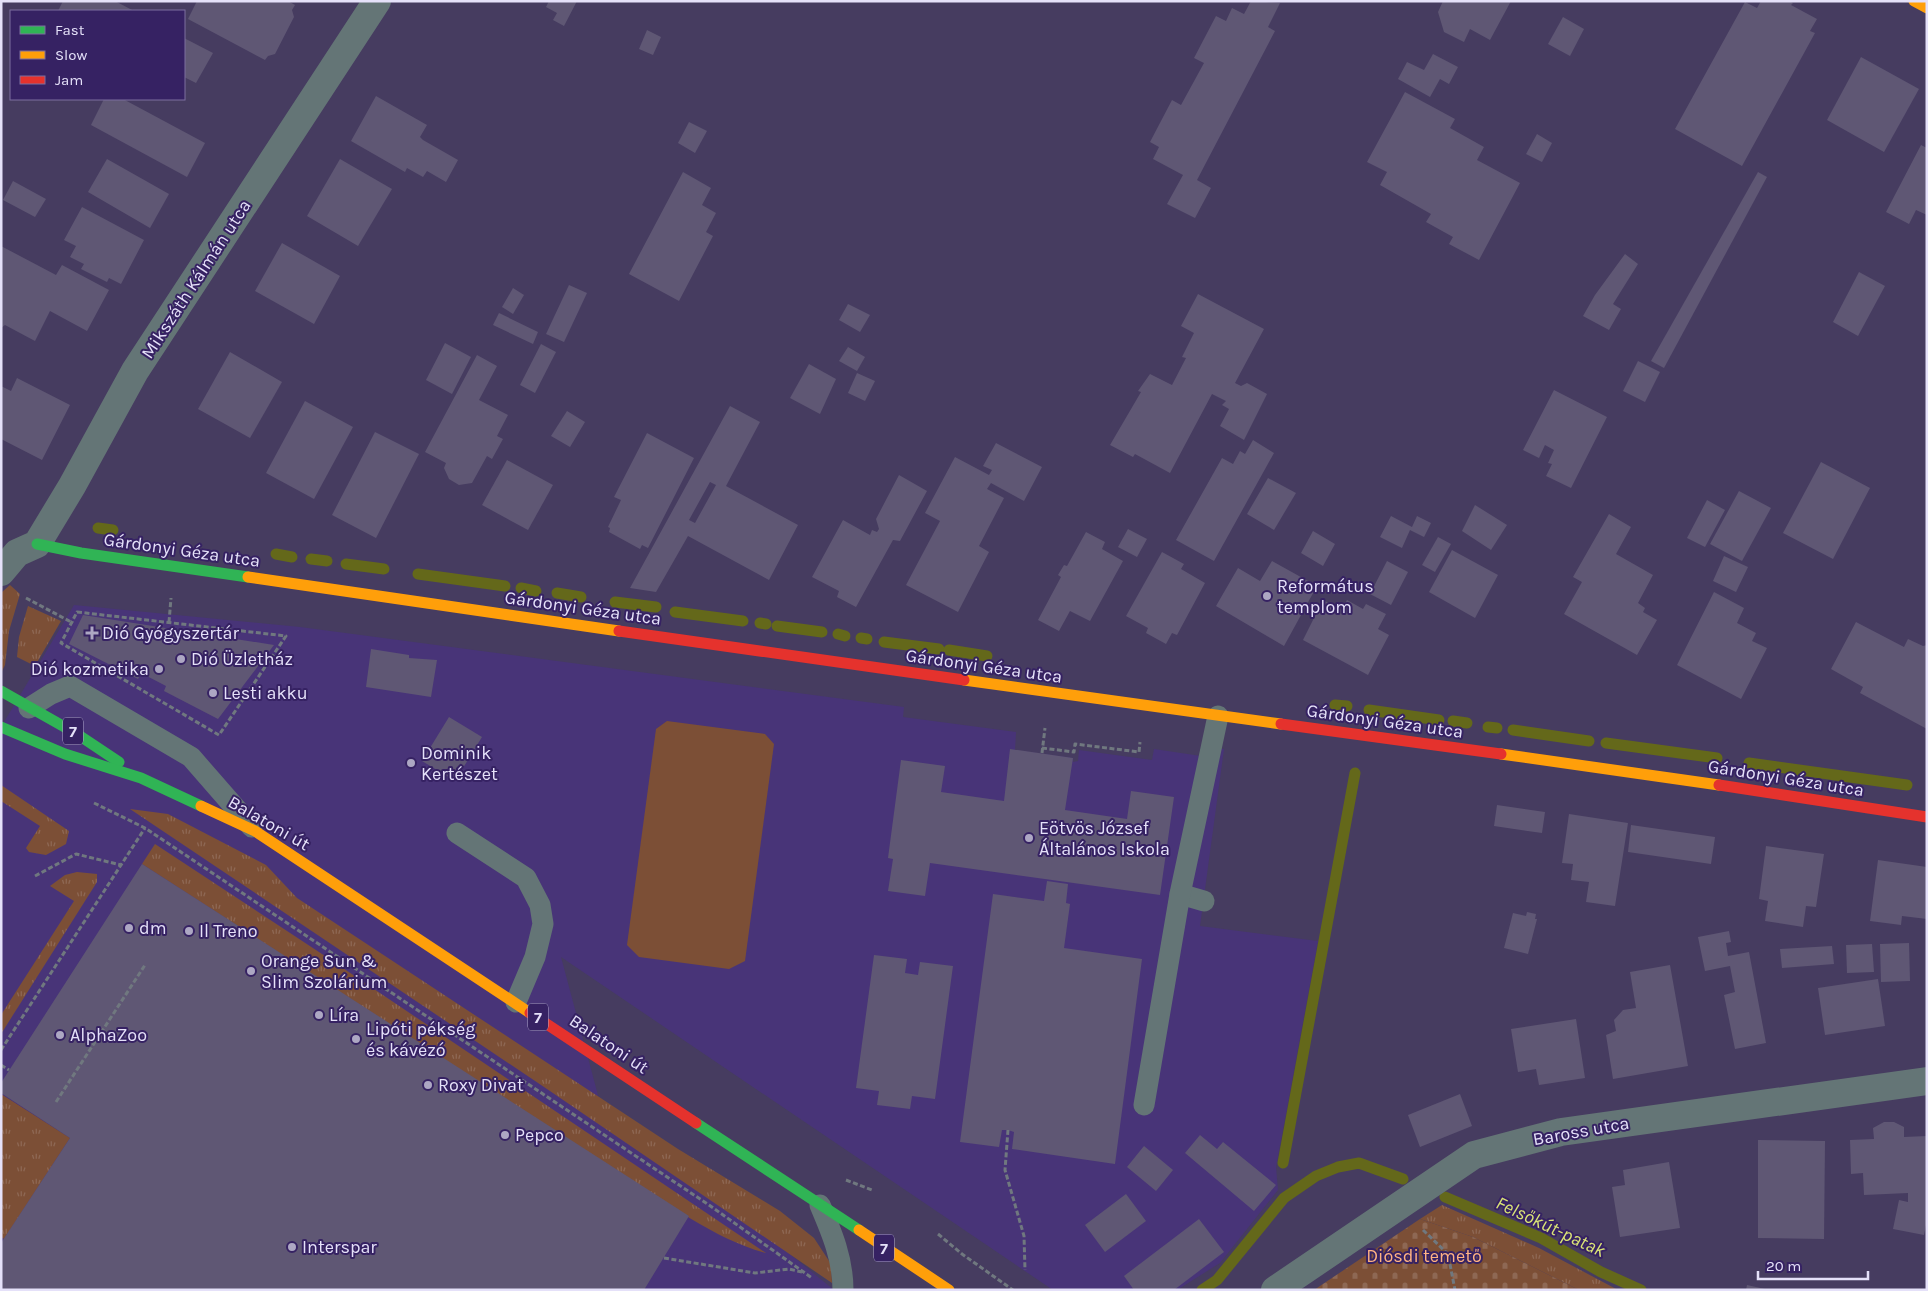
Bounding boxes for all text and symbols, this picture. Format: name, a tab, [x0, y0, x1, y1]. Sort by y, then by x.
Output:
legend	[10, 10, 185, 100]
text: Fast	[55, 21, 85, 39]
text: Slow	[55, 46, 87, 64]
text: Jam	[55, 71, 83, 89]
street label: Mikszáth Kálmán utca	[136, 195, 256, 363]
street label: Gárdonyi Géza utca	[102, 528, 262, 572]
place label: Református templom	[1277, 575, 1374, 618]
street label: Gárdonyi Géza utca	[503, 586, 663, 630]
marker: Református templom	[1261, 590, 1273, 602]
place label: Dió Gyógyszertár	[102, 622, 239, 644]
marker: Dió Gyógyszertár	[86, 627, 98, 639]
street label: Gárdonyi Géza utca	[904, 644, 1064, 688]
place label: Dió Üzletház	[191, 648, 293, 670]
marker: Dió Üzletház	[175, 653, 187, 665]
place label: Dió kozmetika	[31, 658, 149, 680]
marker: Dió kozmetika	[153, 663, 165, 675]
place label: Lesti akku	[223, 682, 308, 704]
marker: Lesti akku	[207, 687, 219, 699]
street label: Gárdonyi Géza utca	[1305, 699, 1465, 743]
road number: 7	[63, 718, 83, 744]
place label: Dominik Kertészet	[421, 742, 498, 785]
street label: Gárdonyi Géza utca	[1706, 755, 1866, 801]
marker: Dominik Kertészet	[405, 757, 417, 769]
street label: Balatoni út	[224, 791, 314, 855]
place label: Eötvös József Általános Iskola	[1039, 817, 1170, 860]
marker: Eötvös József Általános Iskola	[1023, 832, 1035, 844]
place label: dm	[139, 917, 167, 939]
place label: Il Treno	[199, 920, 258, 942]
marker: dm	[123, 922, 135, 934]
marker: Il Treno	[183, 925, 195, 937]
place label: Orange Sun & Slim Szolárium	[261, 950, 387, 993]
marker: Orange Sun & Slim Szolárium	[245, 965, 257, 977]
place label: Líra	[329, 1004, 359, 1026]
road number: 7	[528, 1004, 548, 1030]
marker: Líra	[313, 1009, 325, 1021]
street label: Balatoni út	[565, 1009, 653, 1079]
place label: Lipóti pékség és kávézó	[366, 1018, 475, 1061]
place label: AlphaZoo	[70, 1024, 147, 1046]
marker: AlphaZoo	[54, 1029, 66, 1041]
marker: Lipóti pékség és kávézó	[350, 1033, 362, 1045]
place label: Roxy Divat	[438, 1074, 524, 1096]
marker: Roxy Divat	[422, 1079, 434, 1091]
street label: Baross utca	[1531, 1112, 1631, 1150]
place label: Pepco	[515, 1124, 564, 1146]
marker: Pepco	[499, 1129, 511, 1141]
water label: Felsőkút-patak	[1492, 1192, 1609, 1262]
road number: 7	[874, 1234, 894, 1262]
place label: Interspar	[302, 1236, 377, 1258]
marker: Interspar	[286, 1241, 298, 1253]
park label: Diósdi temető	[1366, 1245, 1482, 1267]
scale bar	[1758, 1248, 1868, 1280]
text: 20 m	[1766, 1257, 1801, 1275]

